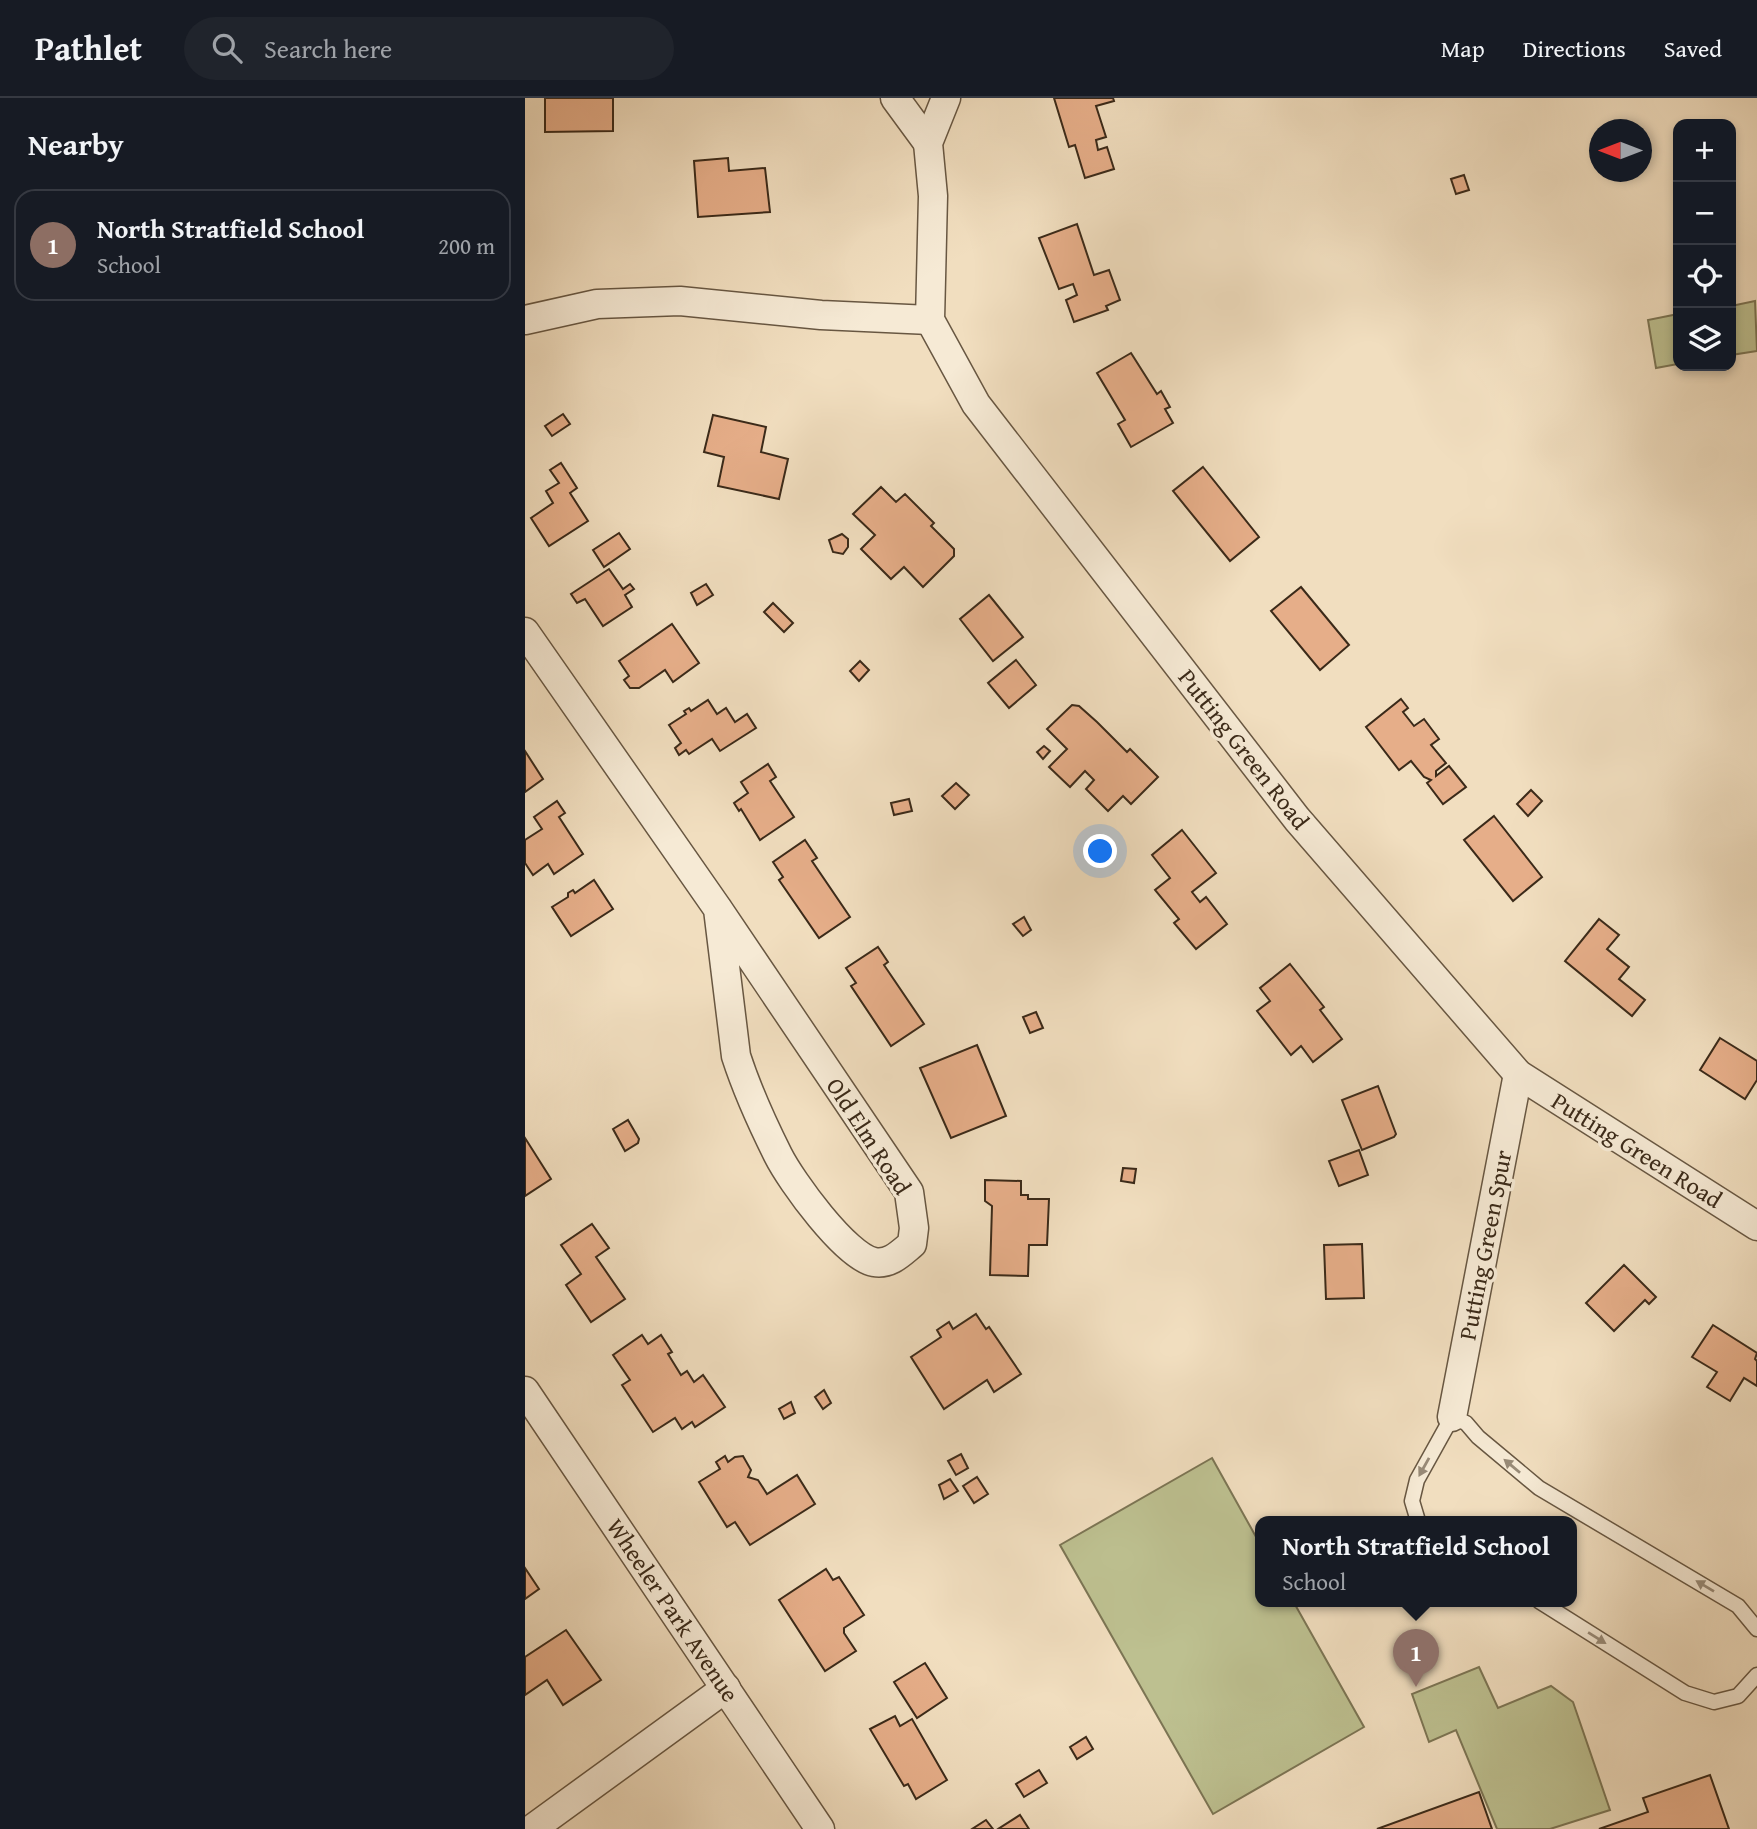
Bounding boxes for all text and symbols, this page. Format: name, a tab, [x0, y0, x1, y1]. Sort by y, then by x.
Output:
search box	[184, 17, 674, 80]
text: Pathlet	[35, 24, 142, 72]
icon: search	[208, 29, 246, 67]
text: Search here	[264, 29, 392, 68]
text: Map	[1441, 31, 1485, 66]
text: Directions	[1523, 31, 1626, 66]
text: Saved	[1664, 31, 1722, 66]
north arrow	[1589, 119, 1652, 182]
map controls	[1673, 119, 1736, 371]
button: +	[1673, 119, 1736, 182]
text: Nearby	[28, 122, 124, 166]
button: −	[1673, 182, 1736, 245]
text: North Stratfield School	[97, 209, 364, 248]
text: 1	[47, 229, 59, 262]
text: 200 m	[438, 229, 495, 262]
button: locate	[1673, 245, 1736, 308]
text: School	[97, 248, 161, 281]
button: layers	[1673, 308, 1736, 371]
street label: Putting Green Road	[1170, 661, 1318, 837]
your location	[1083, 834, 1117, 868]
street label: Old Elm Road	[818, 1071, 920, 1202]
street label: Putting Green Road	[1545, 1083, 1729, 1217]
street label: Putting Green Spur	[1449, 1147, 1521, 1343]
one-way arrow	[1418, 1457, 1430, 1477]
one-way arrow	[1504, 1458, 1522, 1473]
street label: Wheeler Park Avenue	[598, 1511, 748, 1709]
popup	[1255, 1516, 1577, 1607]
text: North Stratfield School	[1282, 1526, 1550, 1565]
text: School	[1282, 1565, 1346, 1598]
one-way arrow	[1695, 1580, 1714, 1593]
pin: 1	[1393, 1629, 1439, 1687]
one-way arrow	[1588, 1631, 1607, 1644]

